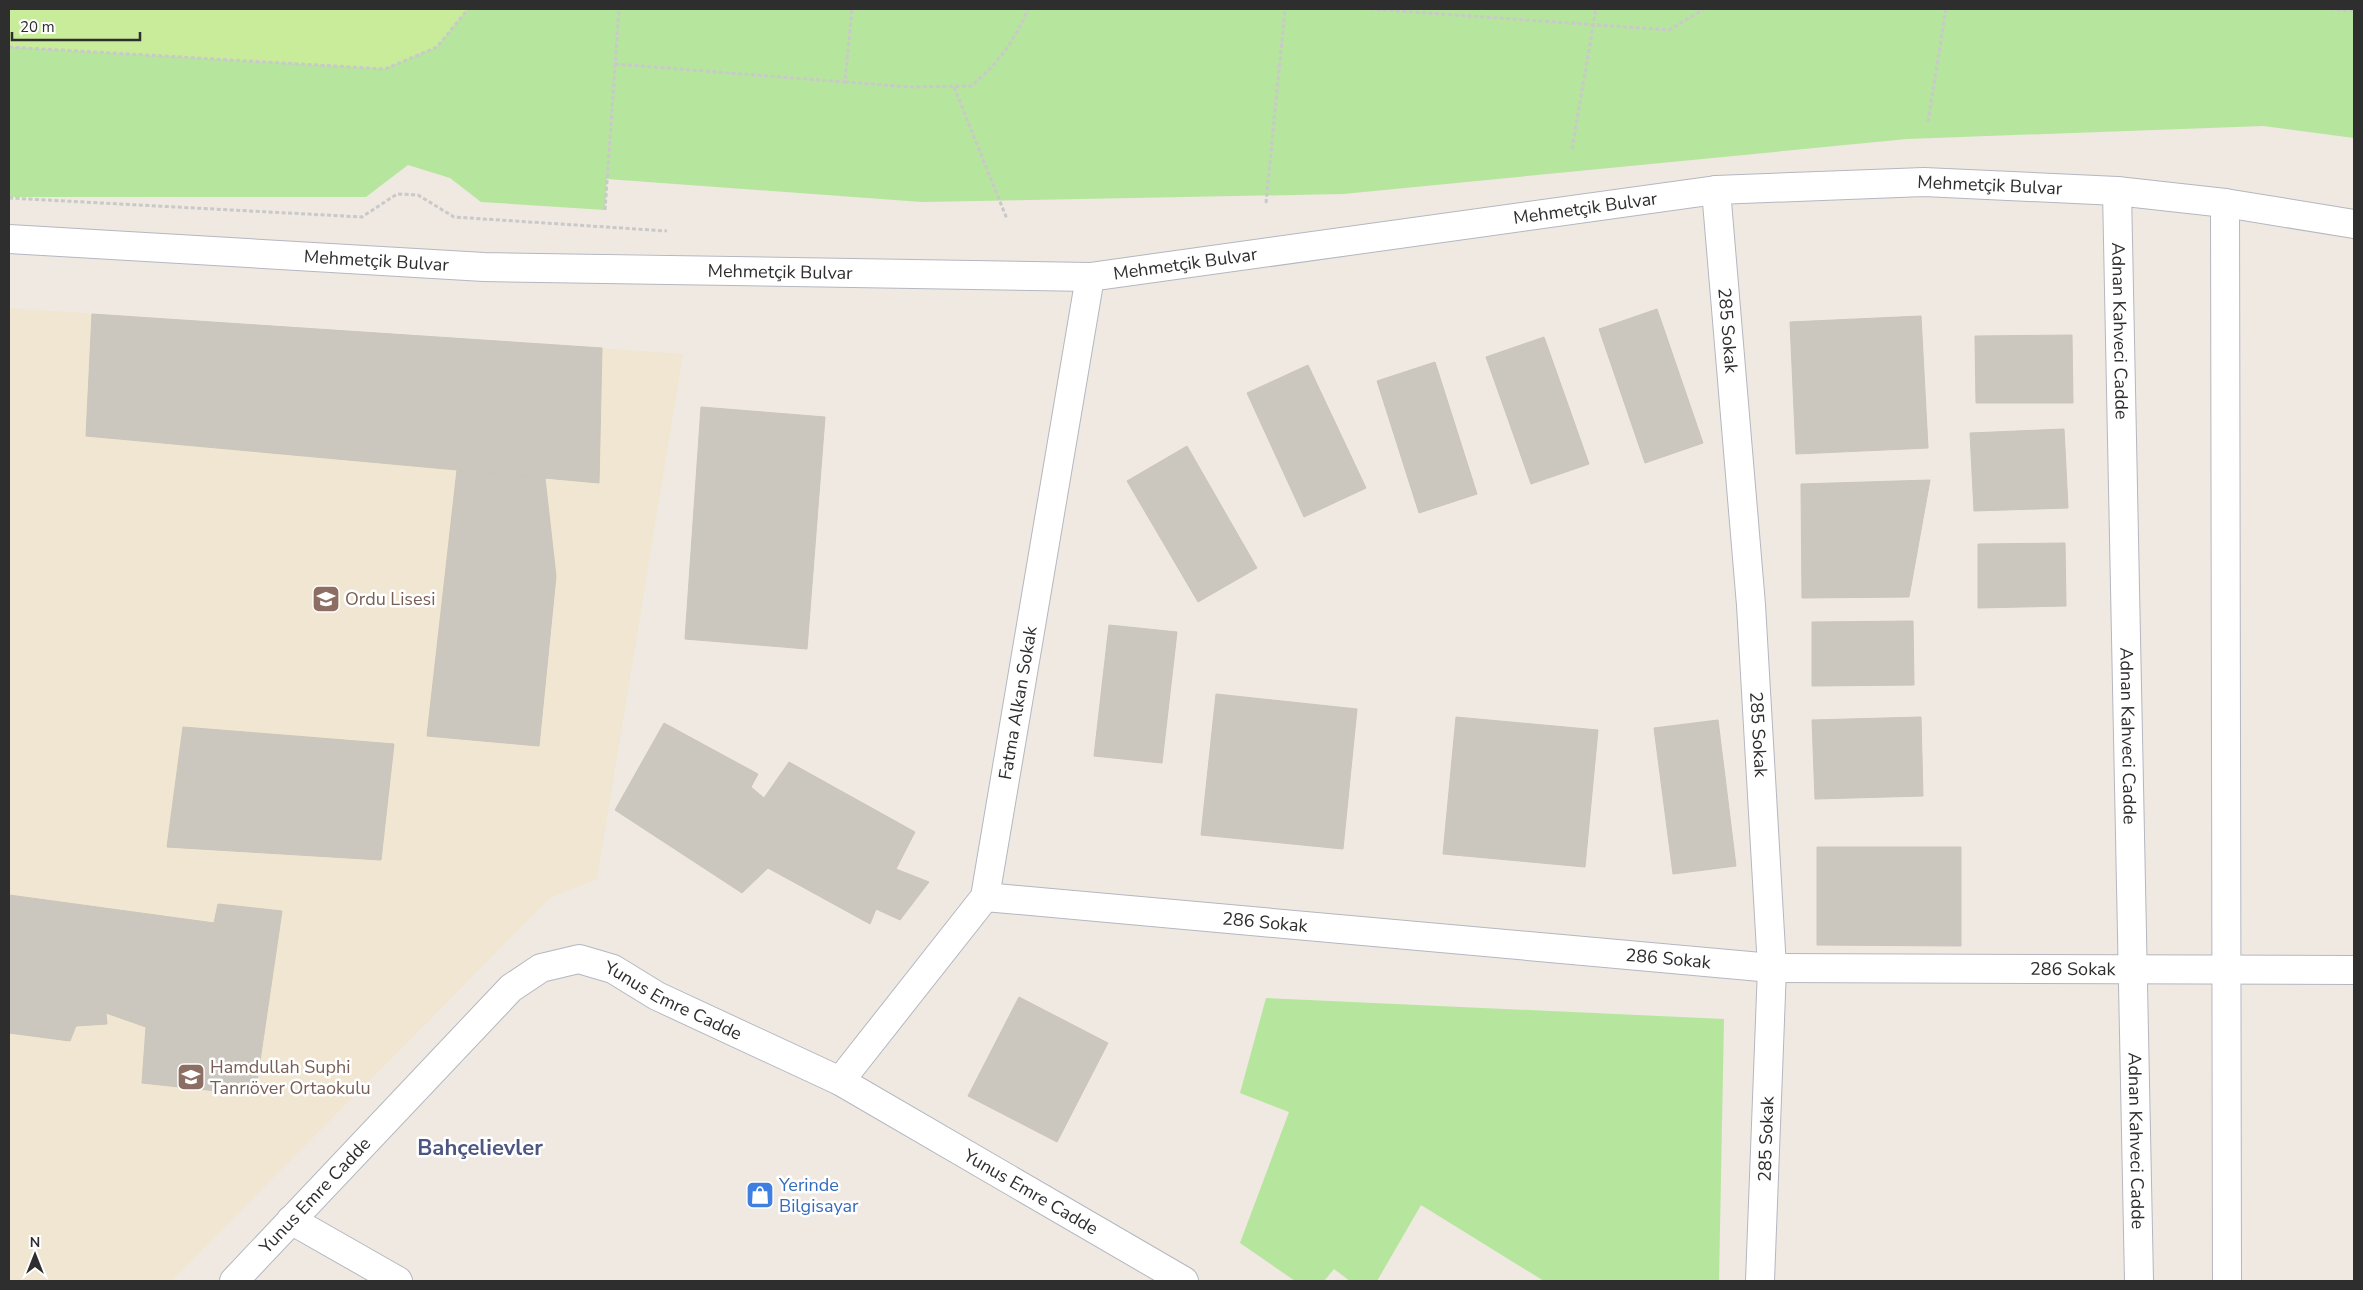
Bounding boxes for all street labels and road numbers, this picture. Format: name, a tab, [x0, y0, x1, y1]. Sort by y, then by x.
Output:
street label: Mehmetçik Bulvar	[1917, 170, 2063, 200]
street label: Mehmetçik Bulvar	[1512, 186, 1659, 230]
street label: Mehmetçik Bulvar	[1112, 242, 1259, 286]
street label: Adnan Kahveci Cadde	[2106, 242, 2134, 420]
street label: Mehmetçik Bulvar	[303, 244, 450, 277]
street label: Mehmetçik Bulvar	[707, 259, 853, 285]
street label: 285 Sokak	[1712, 287, 1743, 375]
street label: Fatma Alkan Sokak	[993, 623, 1043, 782]
street label: Adnan Kahveci Cadde	[2114, 647, 2142, 825]
street label: 285 Sokak	[1744, 691, 1773, 779]
street label: 286 Sokak	[1221, 906, 1310, 938]
street label: 286 Sokak	[1625, 943, 1713, 975]
street label: Yunus Emre Cadde	[601, 955, 746, 1046]
street label: 286 Sokak	[2030, 957, 2117, 981]
street label: Adnan Kahveci Cadde	[2122, 1052, 2150, 1230]
street label: 285 Sokak	[1753, 1095, 1780, 1182]
street label: Yunus Emre Cadde	[254, 1132, 376, 1259]
street label: Yunus Emre Cadde	[958, 1143, 1102, 1240]

